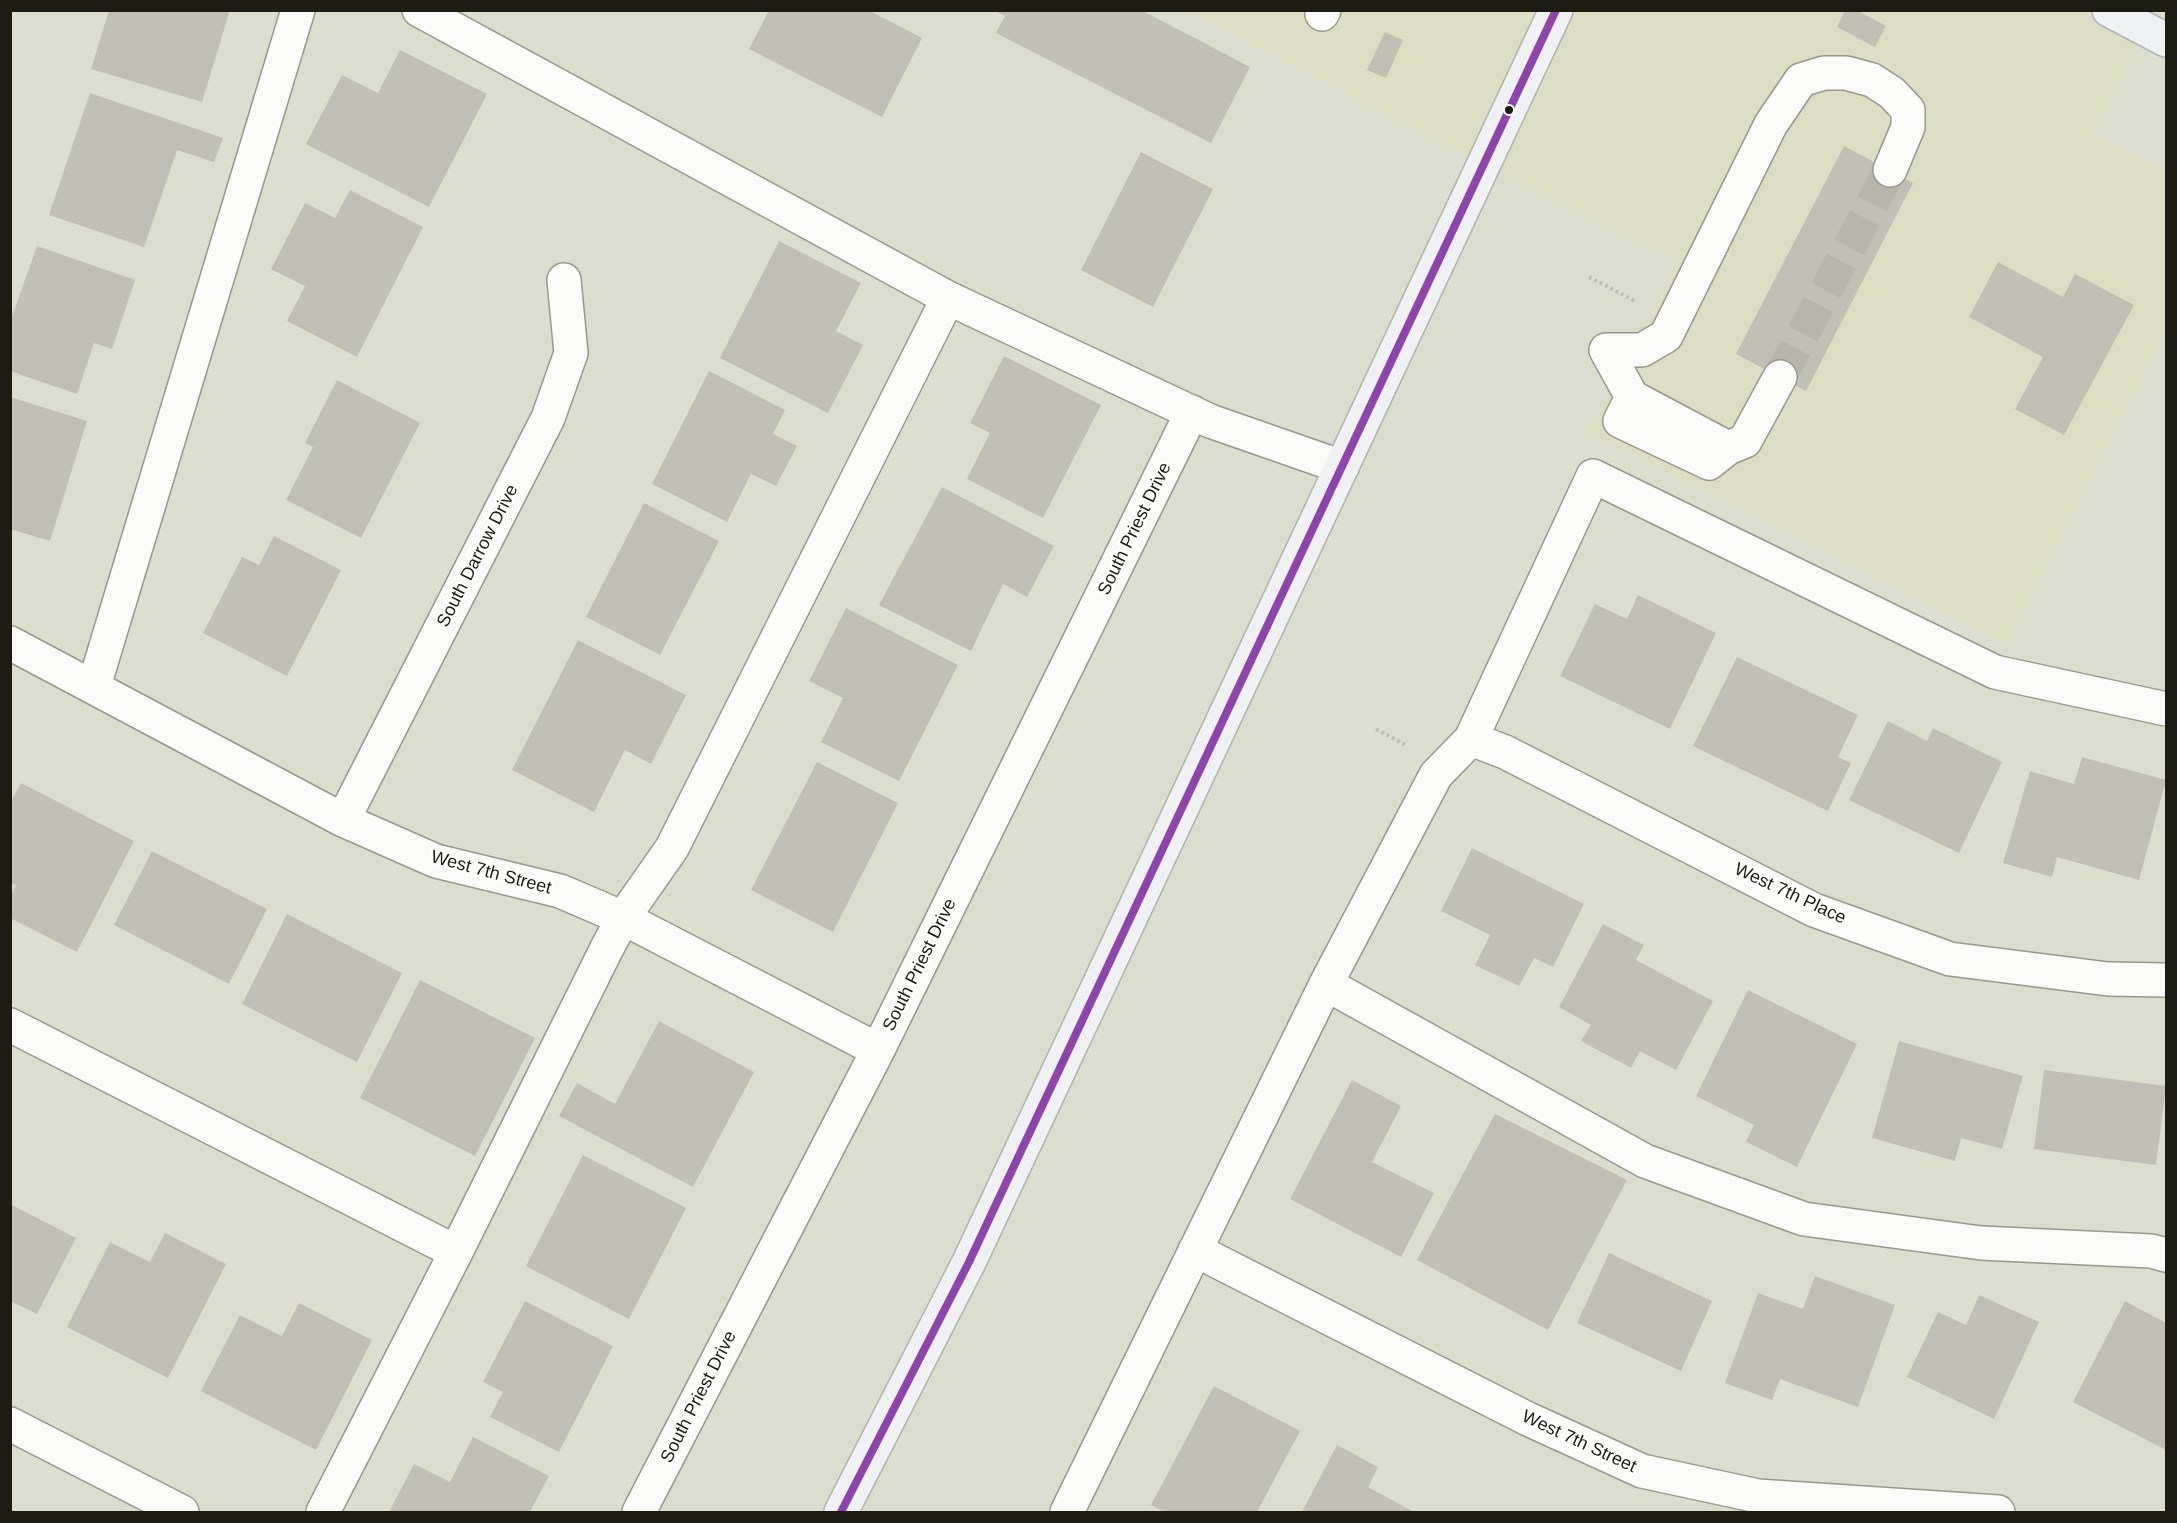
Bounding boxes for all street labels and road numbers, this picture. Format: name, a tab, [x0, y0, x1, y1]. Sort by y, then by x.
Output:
street label: South Priest Drive	[1093, 459, 1177, 599]
street label: South Darrow Drive	[433, 481, 523, 631]
street label: West 7th Street	[428, 847, 554, 899]
street label: West 7th Place	[1731, 859, 1849, 929]
street label: South Priest Drive	[878, 895, 962, 1035]
street label: South Priest Drive	[656, 1327, 742, 1467]
street label: West 7th Street	[1518, 1406, 1640, 1478]

